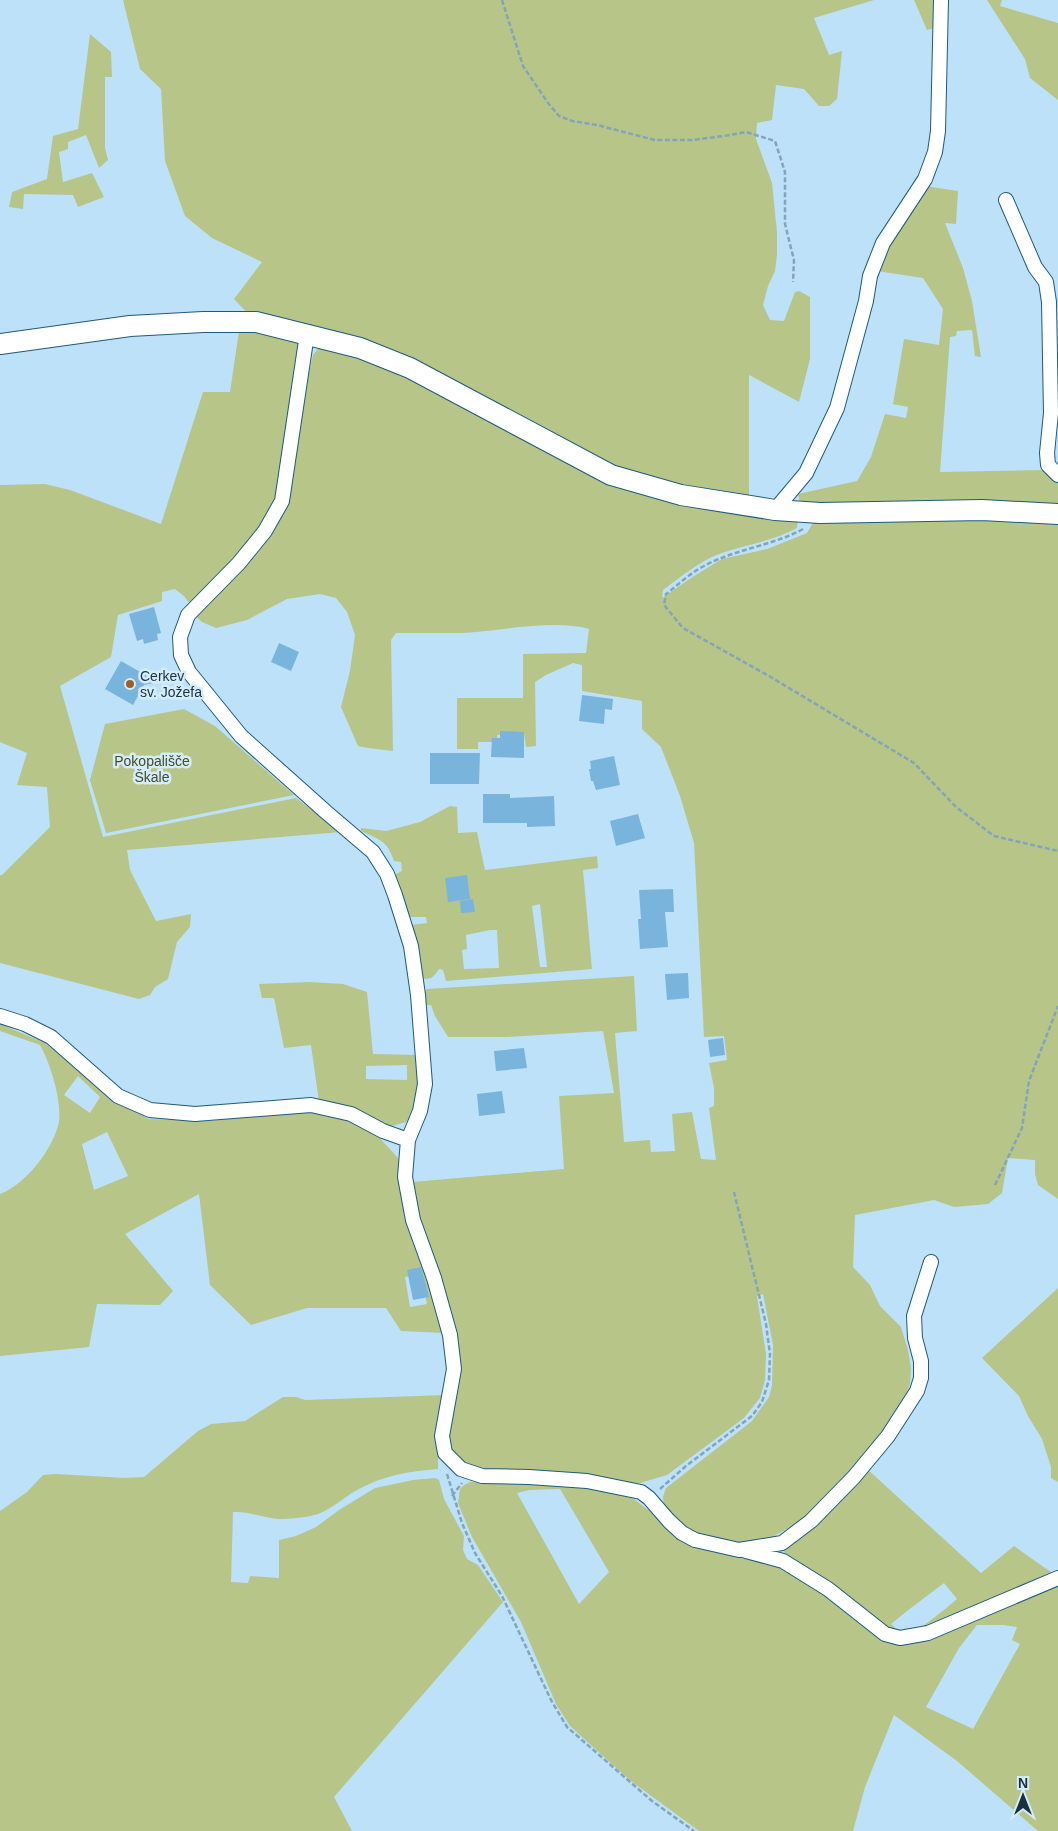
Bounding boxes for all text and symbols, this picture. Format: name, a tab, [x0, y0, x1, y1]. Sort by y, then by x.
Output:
place label: Cerkev sv. Jožefa	[140, 668, 202, 700]
marker: Cerkev sv. Jožefa	[124, 678, 136, 690]
park label: Pokopališče Škale	[114, 753, 190, 785]
north arrow	[998, 1771, 1048, 1821]
text: N	[1018, 1775, 1028, 1791]

